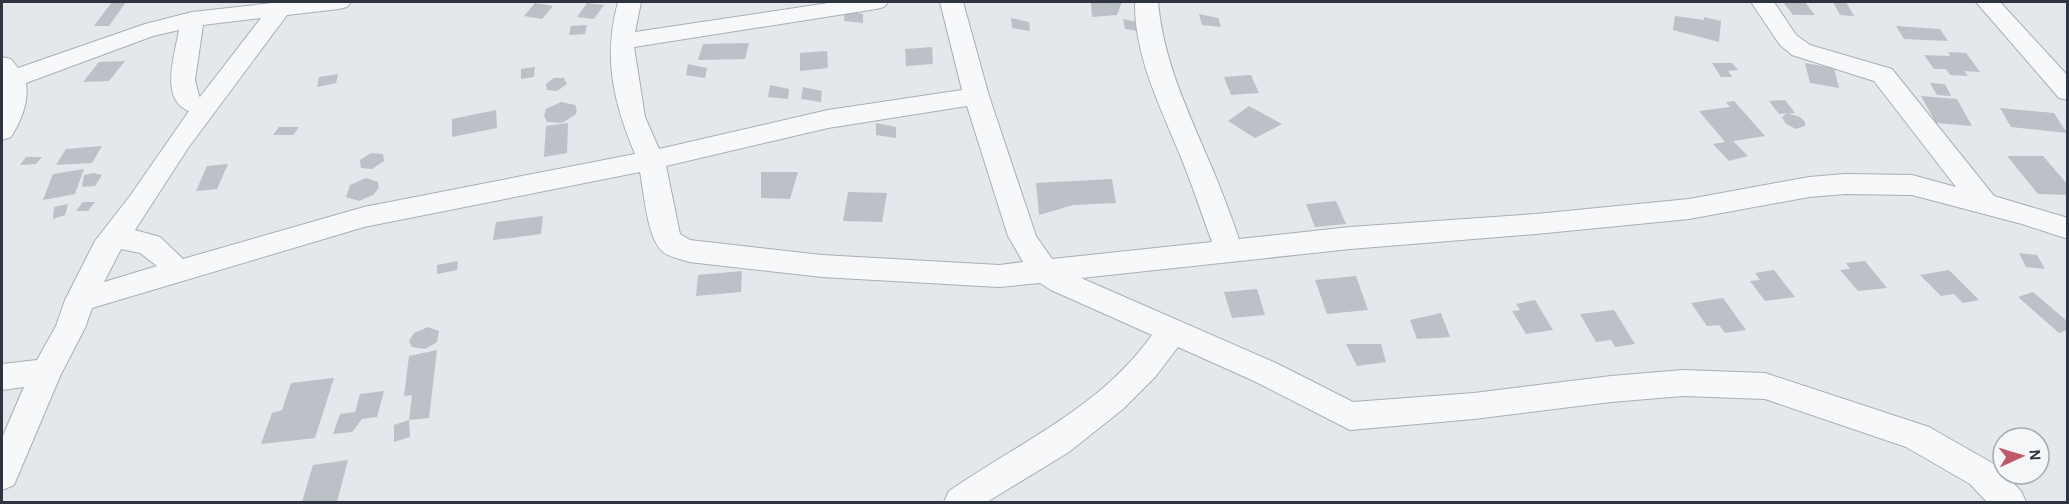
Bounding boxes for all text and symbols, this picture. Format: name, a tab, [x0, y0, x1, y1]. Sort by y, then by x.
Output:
north arrow	[1991, 426, 2051, 486]
text: N	[2027, 449, 2043, 461]

